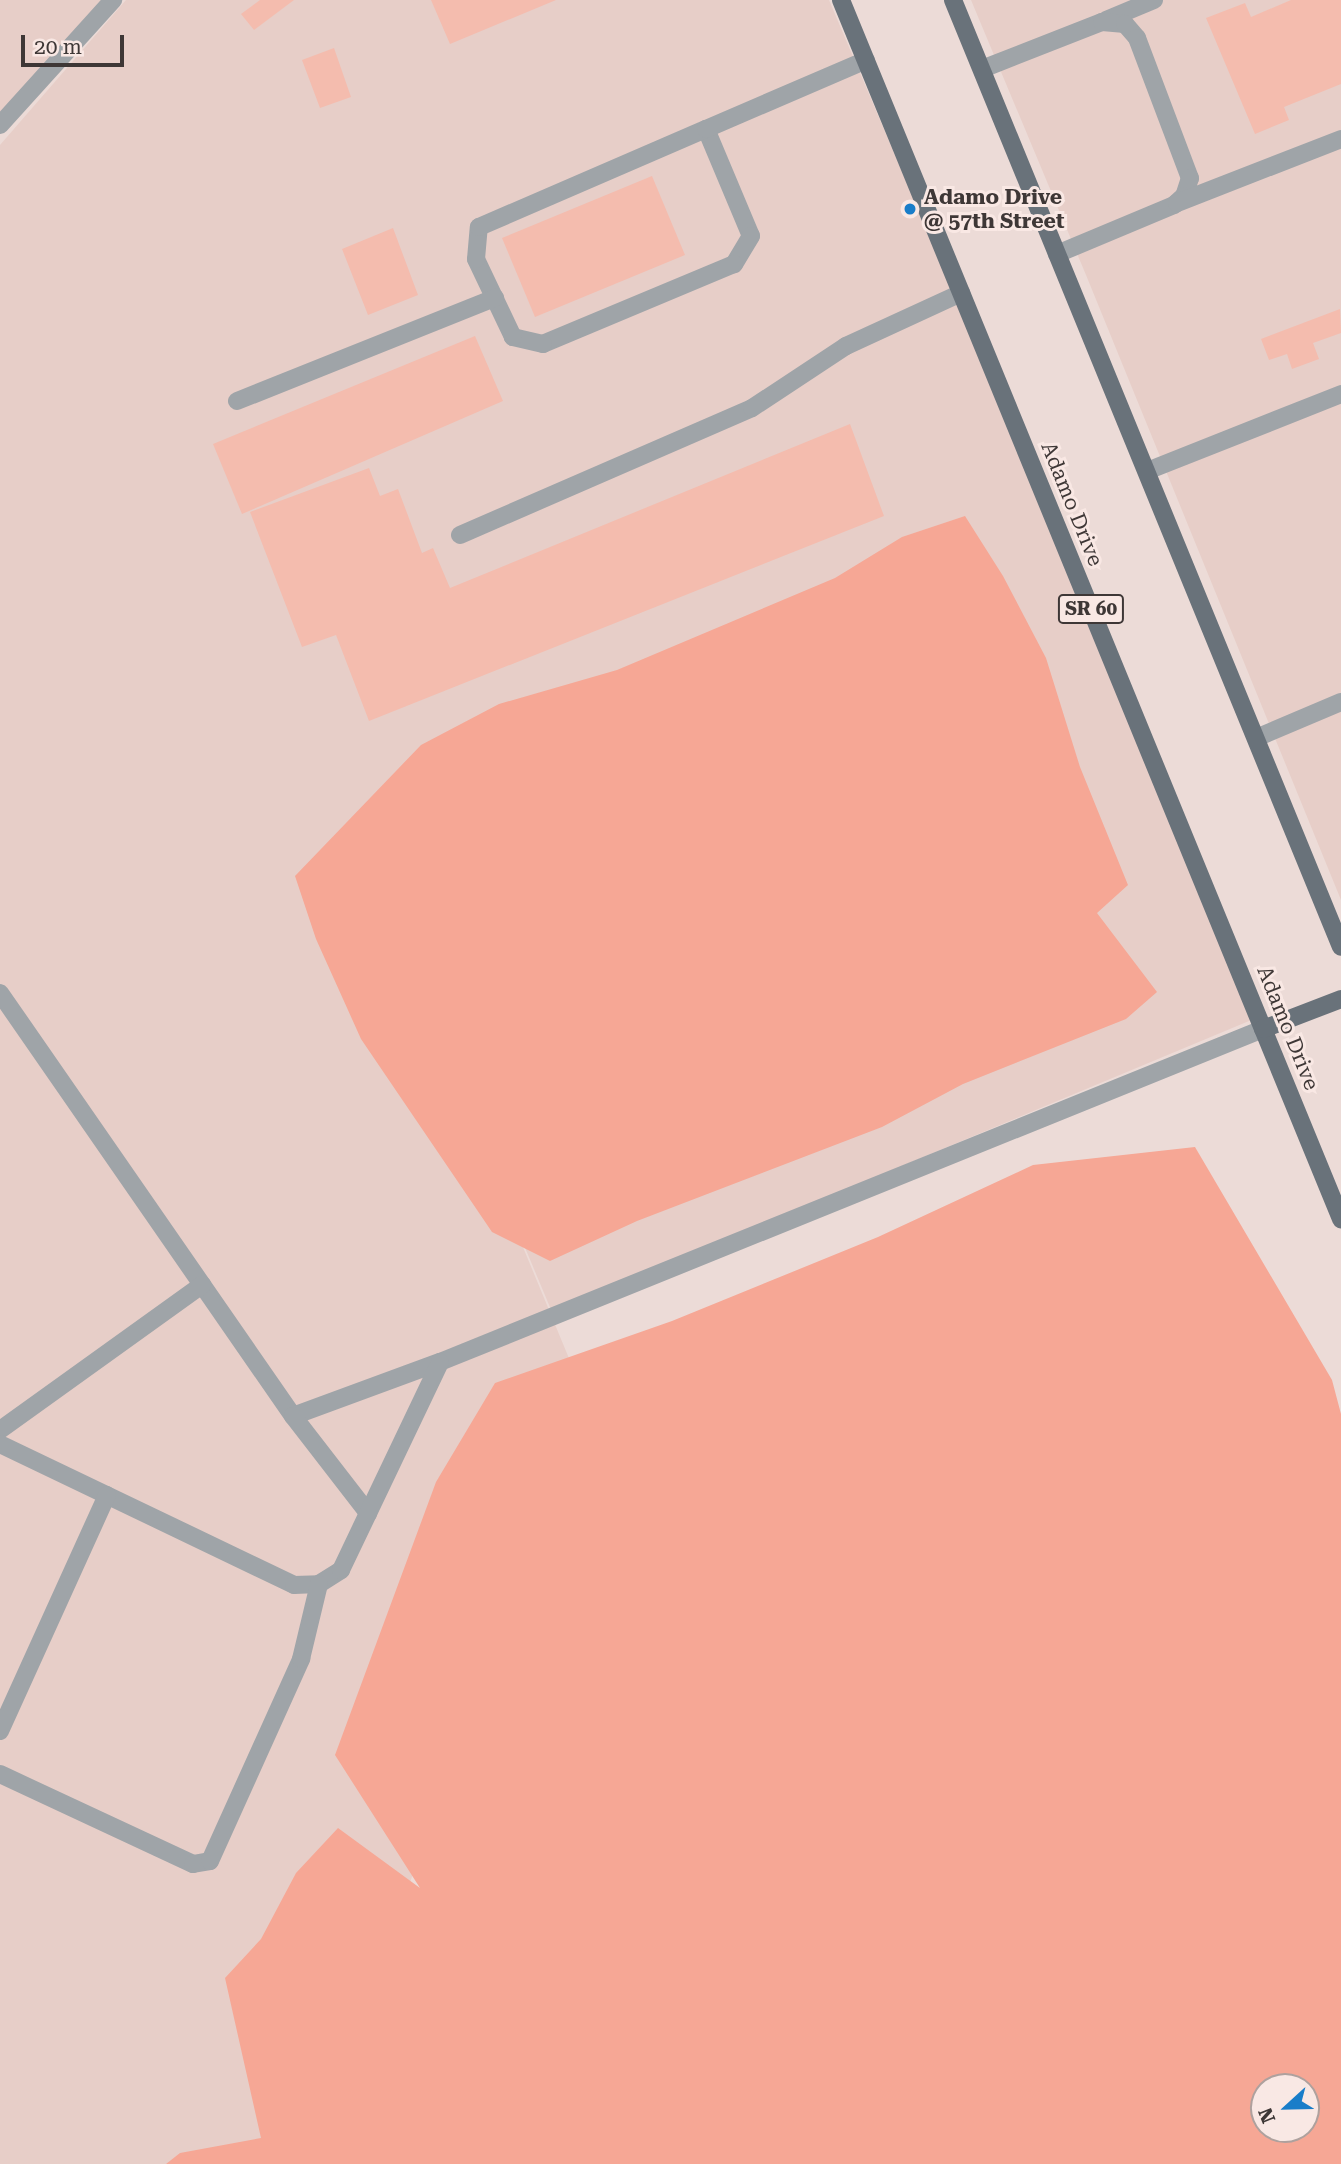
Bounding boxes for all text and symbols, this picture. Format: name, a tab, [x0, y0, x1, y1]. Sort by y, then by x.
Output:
scale bar	[24, 21, 128, 65]
text: 20 m	[34, 35, 82, 59]
place label: Adamo Drive @ 57th Street	[924, 184, 1064, 234]
marker: Adamo Drive @ 57th Street	[902, 201, 918, 217]
street label: Adamo Drive	[1036, 438, 1108, 570]
road number: SR 60	[1058, 594, 1124, 624]
street label: Adamo Drive	[1252, 962, 1324, 1094]
north arrow	[1250, 2073, 1320, 2143]
text: N	[1254, 2104, 1280, 2126]

